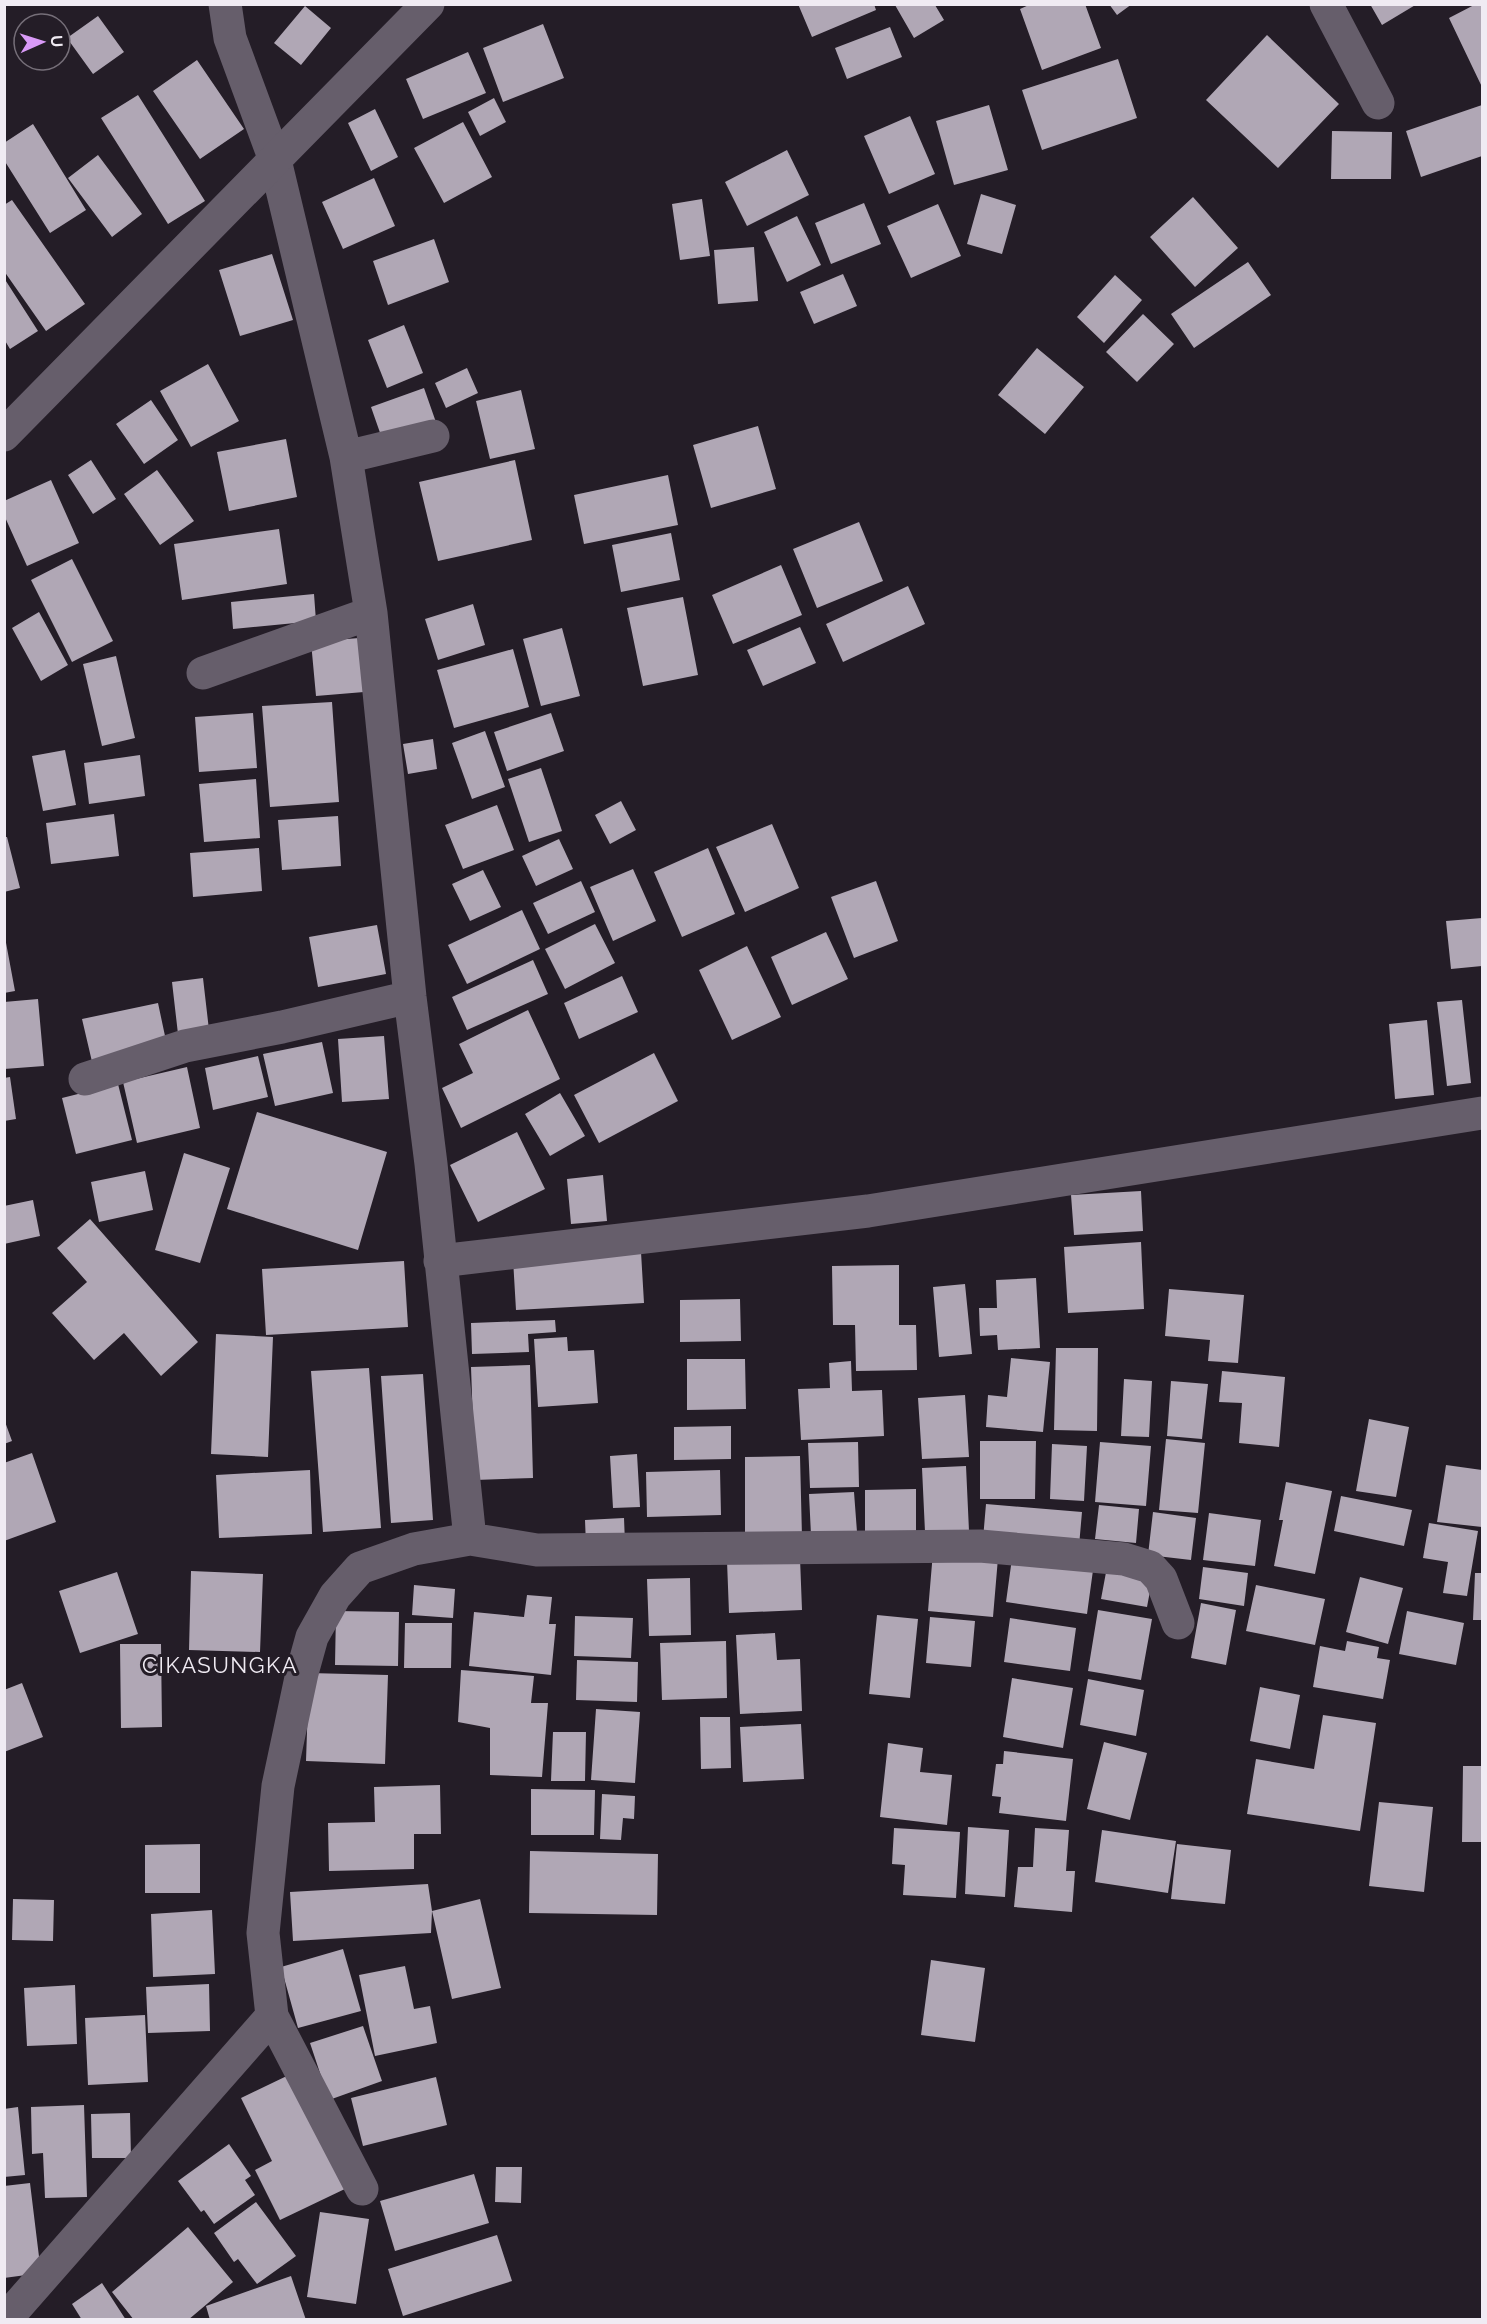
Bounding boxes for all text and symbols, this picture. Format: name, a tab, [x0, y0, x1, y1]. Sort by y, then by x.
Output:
north arrow	[12, 12, 72, 72]
text: U	[47, 35, 66, 48]
district label: CIKASUNGKA	[142, 1652, 298, 1678]

